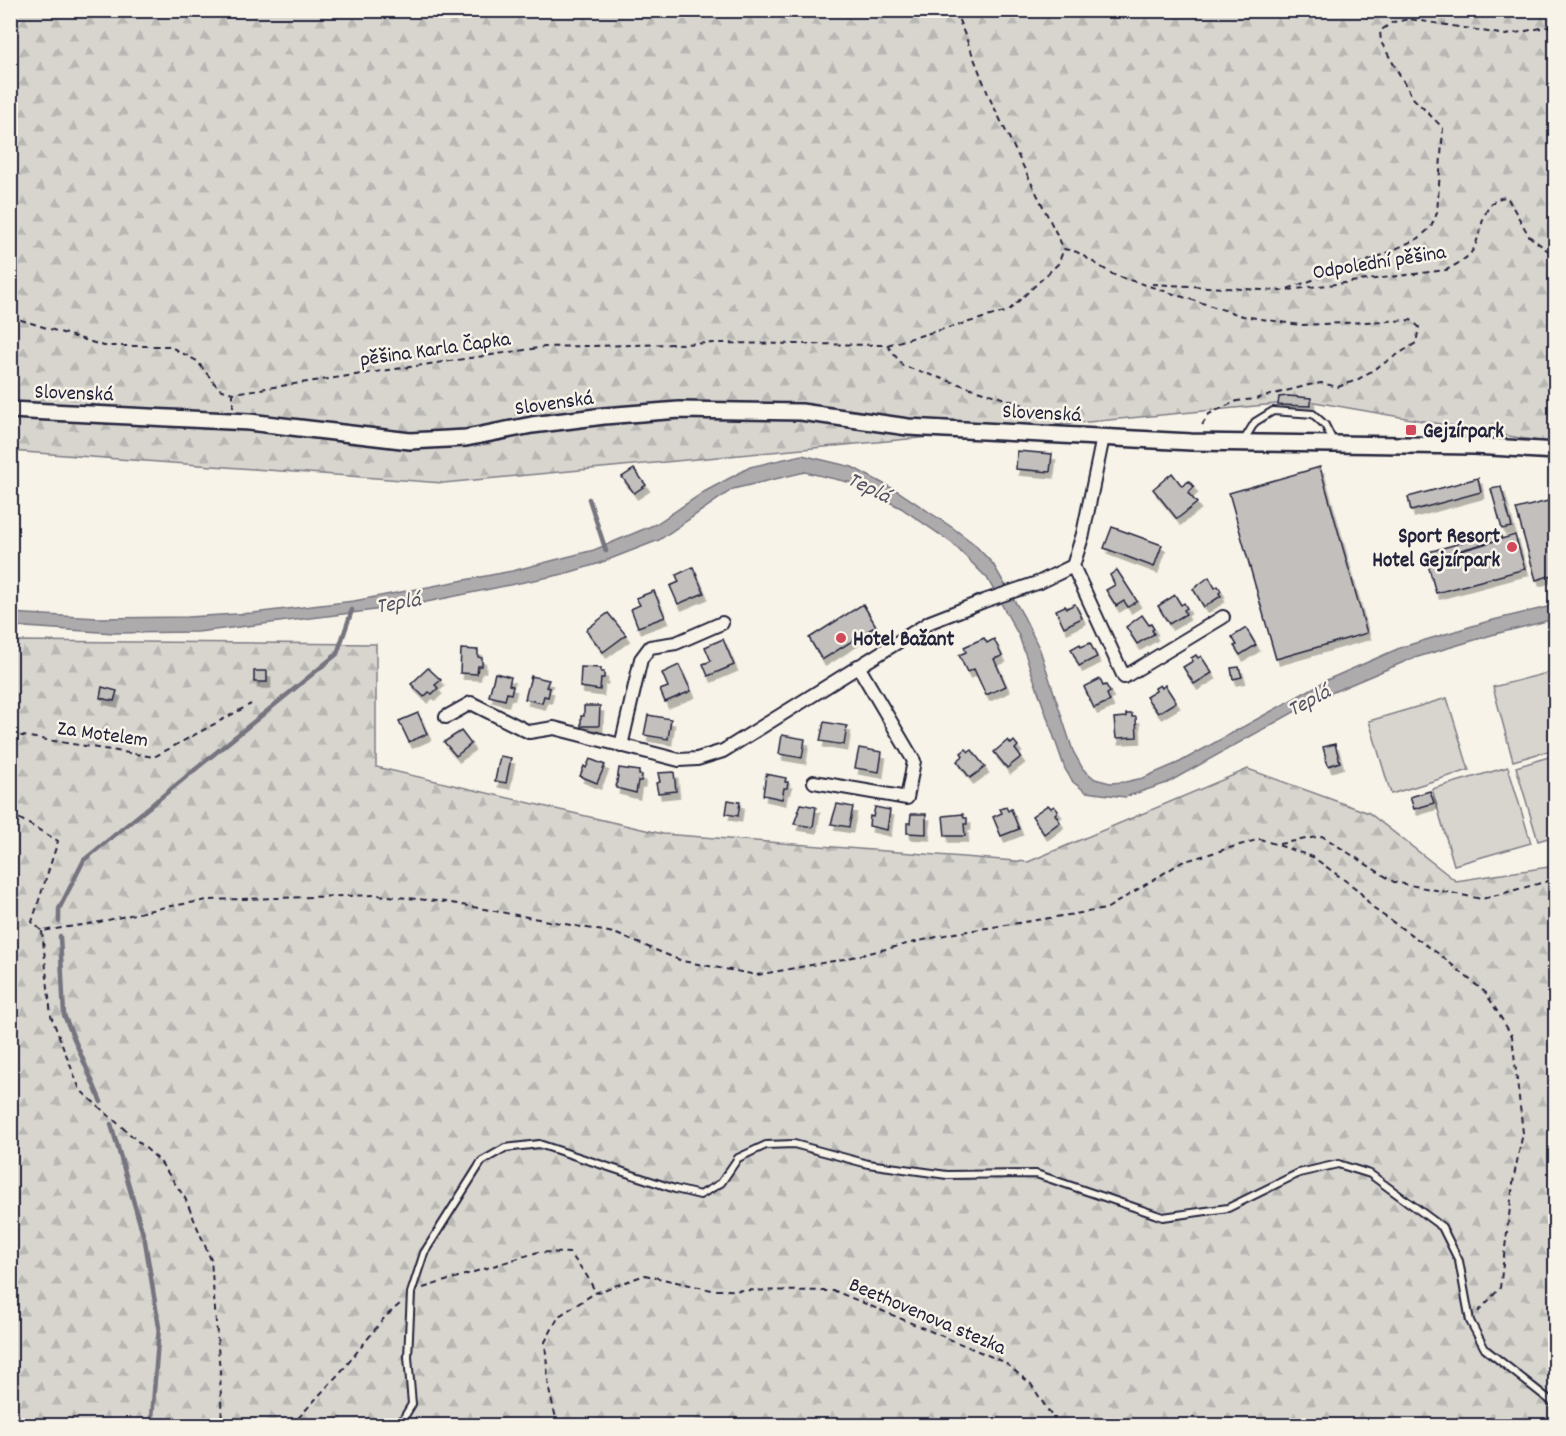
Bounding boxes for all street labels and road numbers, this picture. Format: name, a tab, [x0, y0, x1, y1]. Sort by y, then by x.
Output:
street label: Odpolední pěšina	[1311, 238, 1449, 289]
street label: pěšina Karla Čapka	[358, 325, 514, 376]
street label: Slovenská	[34, 379, 115, 411]
street label: Slovenská	[513, 385, 596, 425]
street label: Slovenská	[1001, 398, 1083, 432]
street label: Za Motelem	[55, 715, 150, 757]
street label: Beethovenova stezka	[844, 1271, 1011, 1365]

